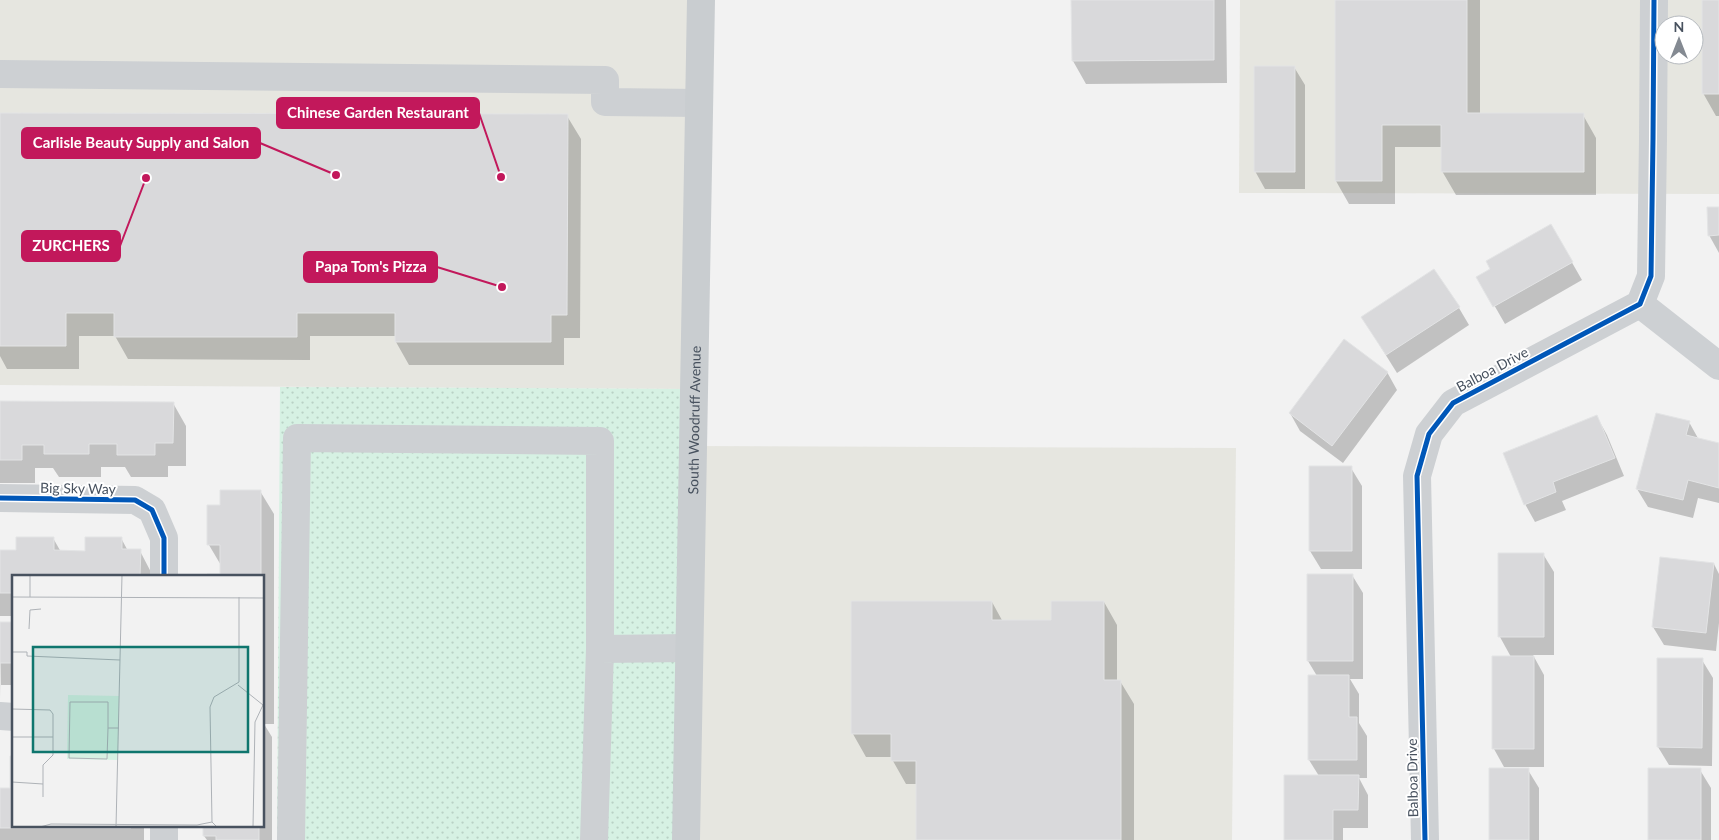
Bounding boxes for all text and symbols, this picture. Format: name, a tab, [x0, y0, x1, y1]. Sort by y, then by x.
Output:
north arrow	[1654, 15, 1704, 65]
text: N	[1674, 18, 1684, 35]
callout: Chinese Garden Restaurant	[277, 98, 479, 128]
text: Chinese Garden Restaurant	[287, 103, 469, 121]
callout: Carlisle Beauty Supply and Salon	[22, 128, 260, 158]
text: Carlisle Beauty Supply and Salon	[33, 133, 249, 151]
callout: ZURCHERS	[22, 231, 120, 261]
text: ZURCHERS	[32, 236, 110, 254]
callout: Papa Tom's Pizza	[304, 252, 437, 282]
text: Papa Tom's Pizza	[315, 257, 427, 275]
street label: Balboa Drive	[1453, 343, 1531, 395]
street label: South Woodruff Avenue	[684, 346, 703, 494]
street label: Big Sky Way	[40, 479, 117, 497]
inset map	[12, 575, 265, 828]
street label: Balboa Drive	[1403, 738, 1421, 818]

